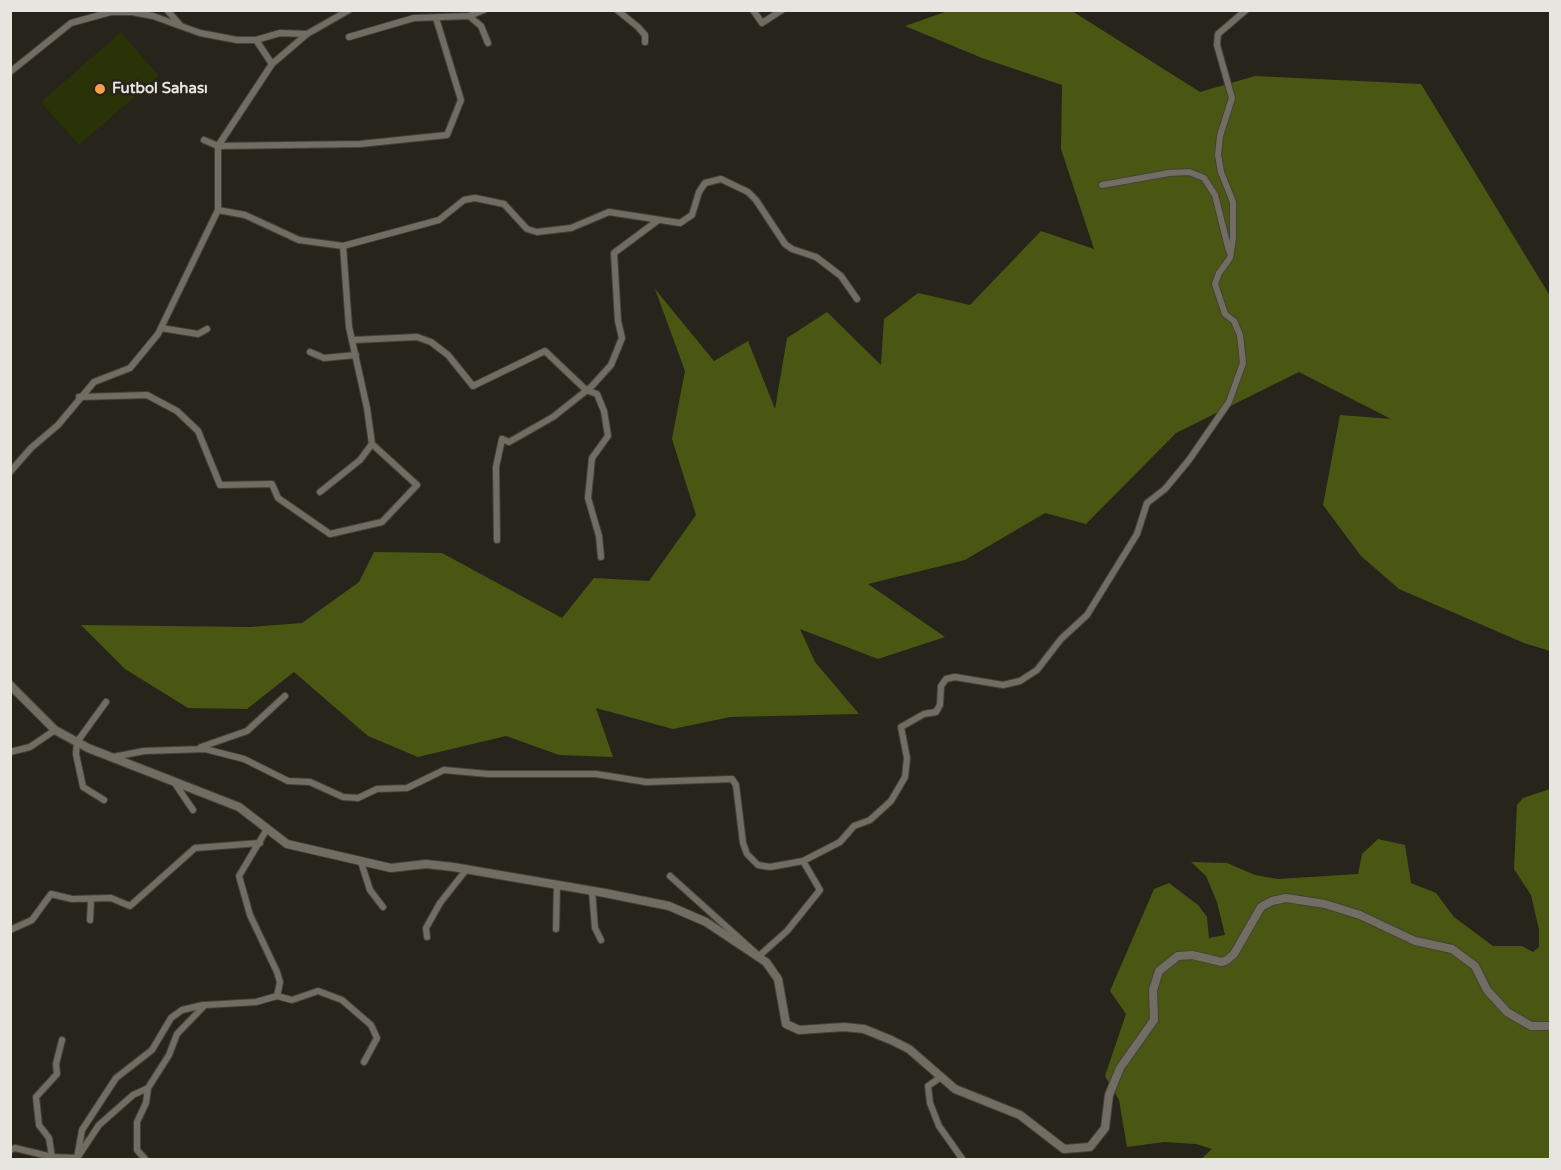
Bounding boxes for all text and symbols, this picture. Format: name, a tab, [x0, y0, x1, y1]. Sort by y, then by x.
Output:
place label: Futbol Sahası	[112, 80, 208, 98]
marker: Futbol Sahası	[93, 82, 107, 96]

